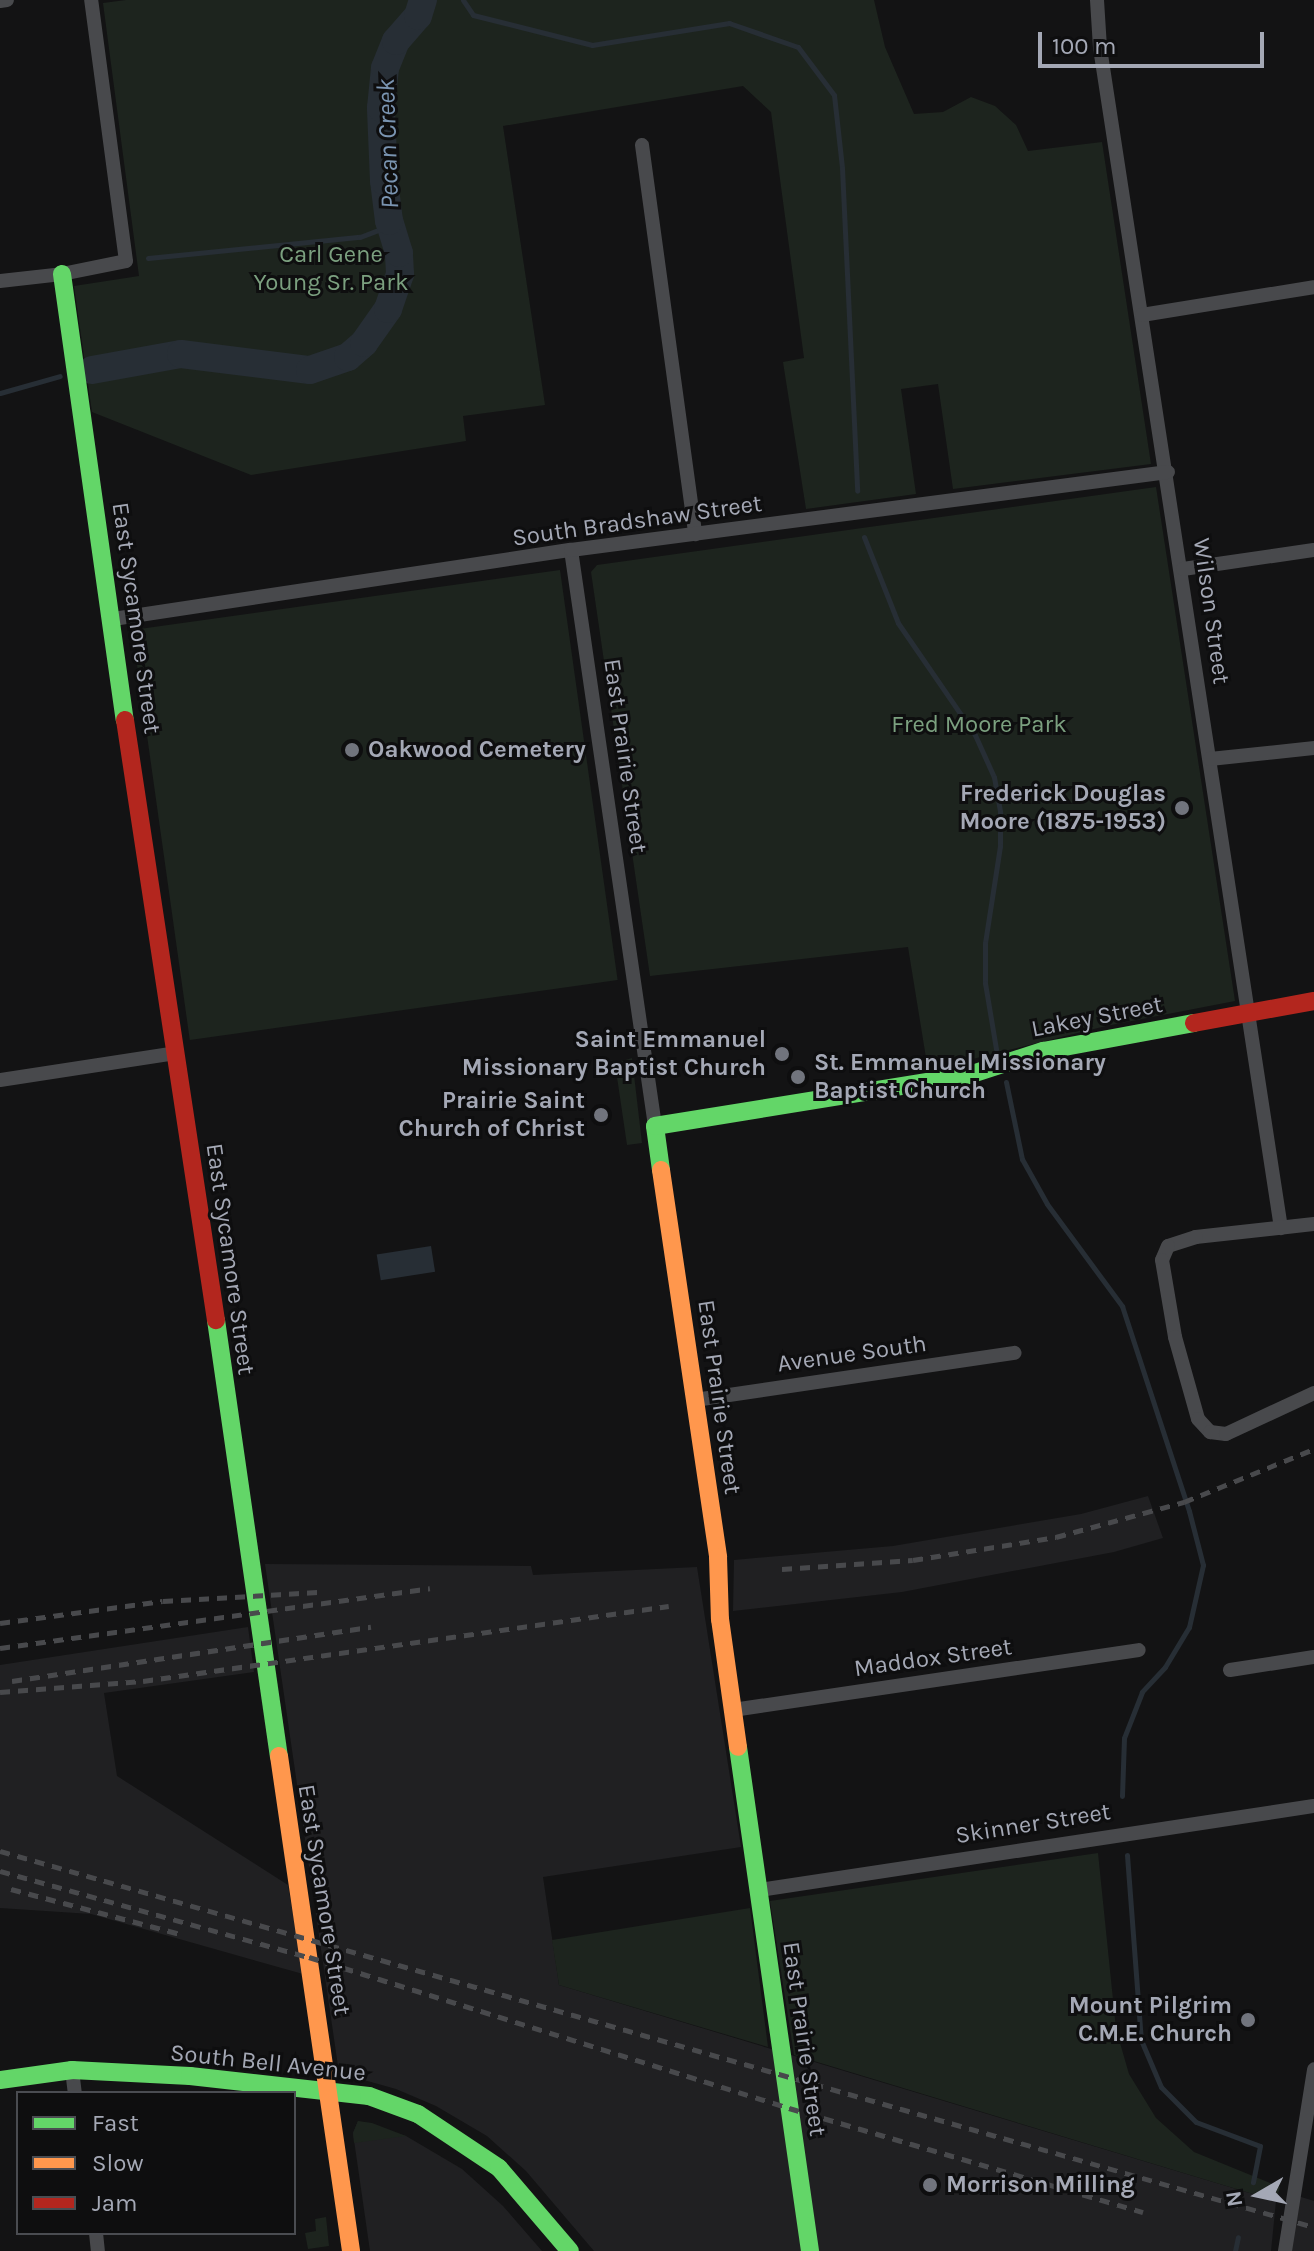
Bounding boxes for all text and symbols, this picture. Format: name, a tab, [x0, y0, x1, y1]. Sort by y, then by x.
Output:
scale bar	[1042, 16, 1268, 66]
text: 100 m	[1052, 32, 1117, 60]
water label: Pecan Creek	[370, 78, 406, 210]
park label: Carl Gene Young Sr. Park	[254, 241, 408, 297]
street label: South Bradshaw Street	[510, 489, 764, 553]
street label: East Sycamore Street	[105, 500, 167, 736]
street label: Wilson Street	[1187, 536, 1235, 686]
street label: East Prairie Street	[597, 657, 653, 855]
park label: Fred Moore Park	[891, 711, 1067, 739]
place label: Oakwood Cemetery	[368, 736, 586, 764]
marker: Oakwood Cemetery	[343, 741, 361, 759]
place label: Frederick Douglas Moore (1875-1953)	[959, 780, 1166, 836]
marker: Frederick Douglas Moore (1875-1953)	[1173, 799, 1191, 817]
street label: Lakey Street	[1029, 990, 1165, 1044]
place label: Saint Emmanuel Missionary Baptist Church	[462, 1026, 766, 1082]
marker: Saint Emmanuel Missionary Baptist Church	[773, 1045, 791, 1063]
place label: St. Emmanuel Missionary Baptist Church	[814, 1049, 1106, 1105]
marker: St. Emmanuel Missionary Baptist Church	[789, 1068, 807, 1086]
place label: Prairie Saint Church of Christ	[399, 1087, 585, 1143]
marker: Prairie Saint Church of Christ	[592, 1106, 610, 1124]
street label: East Sycamore Street	[199, 1141, 261, 1377]
street label: East Prairie Street	[691, 1298, 747, 1496]
street label: Avenue South	[776, 1329, 928, 1379]
street label: Maddox Street	[852, 1633, 1014, 1683]
street label: East Sycamore Street	[292, 1782, 356, 2018]
street label: Skinner Street	[953, 1798, 1113, 1850]
street label: East Prairie Street	[776, 1940, 832, 2138]
place label: Mount Pilgrim C.M.E. Church	[1069, 1992, 1232, 2048]
marker: Mount Pilgrim C.M.E. Church	[1239, 2011, 1257, 2029]
street label: South Bell Avenue	[169, 2038, 367, 2088]
legend	[16, 2091, 296, 2235]
text: Fast	[92, 2109, 139, 2137]
text: Slow	[92, 2149, 144, 2177]
north arrow	[1218, 2155, 1298, 2235]
place label: Morrison Milling	[946, 2171, 1135, 2199]
marker: Morrison Milling	[921, 2176, 939, 2194]
text: Jam	[92, 2189, 137, 2217]
text: N	[1220, 2189, 1248, 2209]

